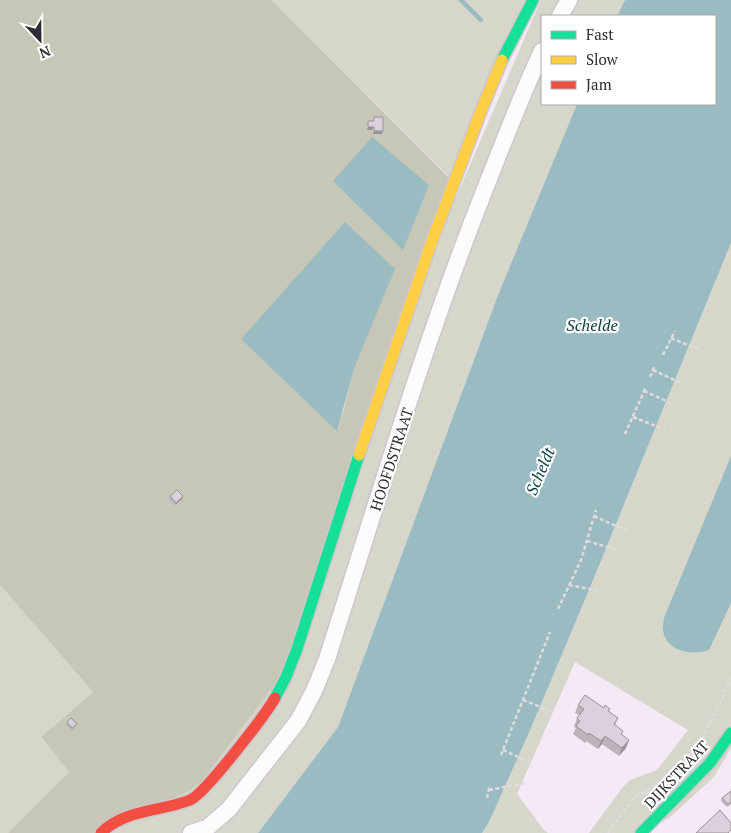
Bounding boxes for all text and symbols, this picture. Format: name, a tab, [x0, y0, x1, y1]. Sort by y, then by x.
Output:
north arrow	[15, 15, 65, 65]
legend	[541, 15, 716, 105]
text: Fast	[586, 24, 614, 44]
text: N	[36, 42, 54, 63]
text: Slow	[586, 49, 619, 69]
text: Jam	[586, 74, 612, 94]
water label: Schelde	[566, 314, 618, 336]
street label: HOOFDSTRAAT	[365, 405, 417, 513]
water label: Scheldt	[520, 443, 560, 498]
street label: DIJKSTRAAT	[639, 736, 713, 812]

